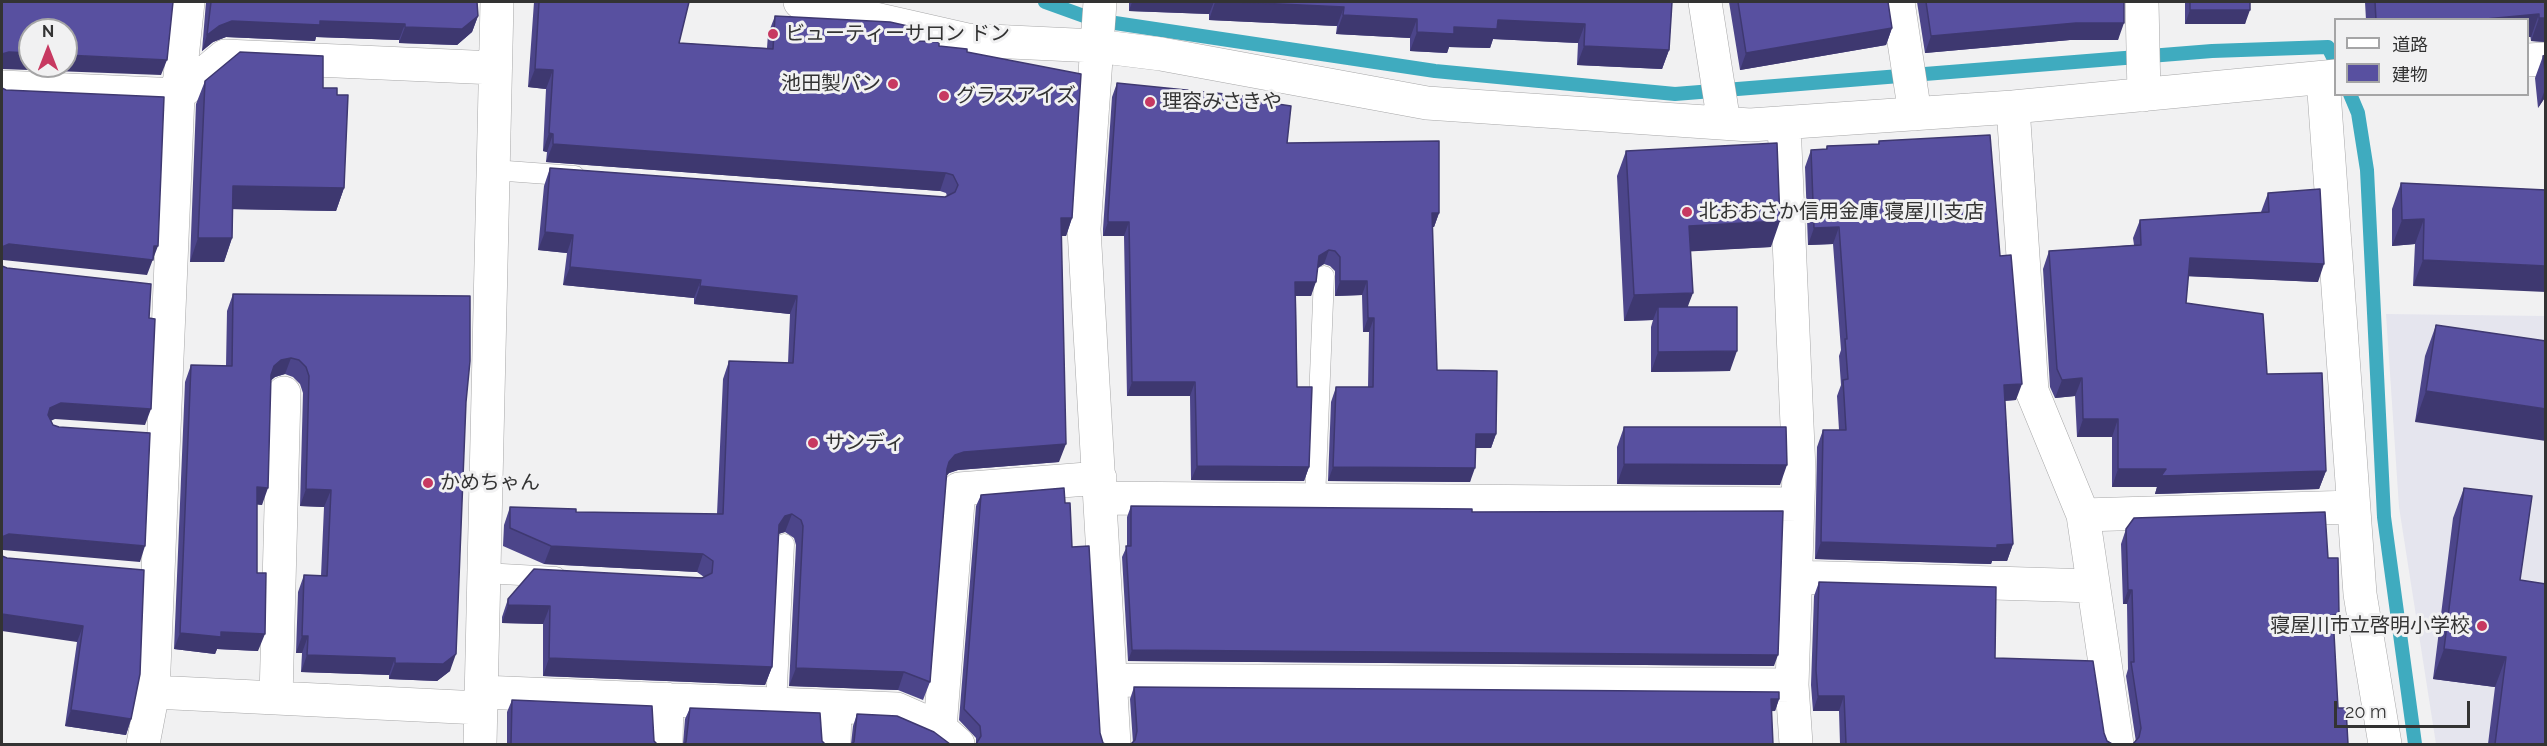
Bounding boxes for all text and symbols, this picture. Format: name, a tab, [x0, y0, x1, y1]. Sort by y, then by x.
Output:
north arrow	[18, 18, 78, 78]
legend	[2334, 18, 2529, 96]
text: N	[42, 22, 54, 41]
place label: ビューティーサロン ドン	[785, 22, 1010, 46]
marker: ビューティーサロン ドン	[766, 27, 780, 41]
text: 道路	[2392, 34, 2428, 55]
text: 建物	[2392, 64, 2428, 85]
place label: 池田製パン	[781, 72, 881, 96]
marker: 池田製パン	[886, 77, 900, 91]
place label: グラスアイズ	[956, 84, 1076, 108]
marker: グラスアイズ	[937, 89, 951, 103]
place label: 理容みさきや	[1162, 90, 1282, 114]
marker: 理容みさきや	[1143, 95, 1157, 109]
place label: 北おおさか信用金庫 寝屋川支店	[1699, 200, 1984, 224]
marker: 北おおさか信用金庫 寝屋川支店	[1680, 205, 1694, 219]
place label: サンディ	[825, 431, 905, 455]
marker: サンディ	[806, 436, 820, 450]
place label: かめちゃん	[440, 471, 540, 495]
marker: かめちゃん	[421, 476, 435, 490]
place label: 寝屋川市立啓明小学校	[2270, 614, 2470, 638]
marker: 寝屋川市立啓明小学校	[2475, 619, 2489, 633]
scale bar	[2337, 689, 2474, 727]
text: 20 m	[2345, 701, 2387, 722]

